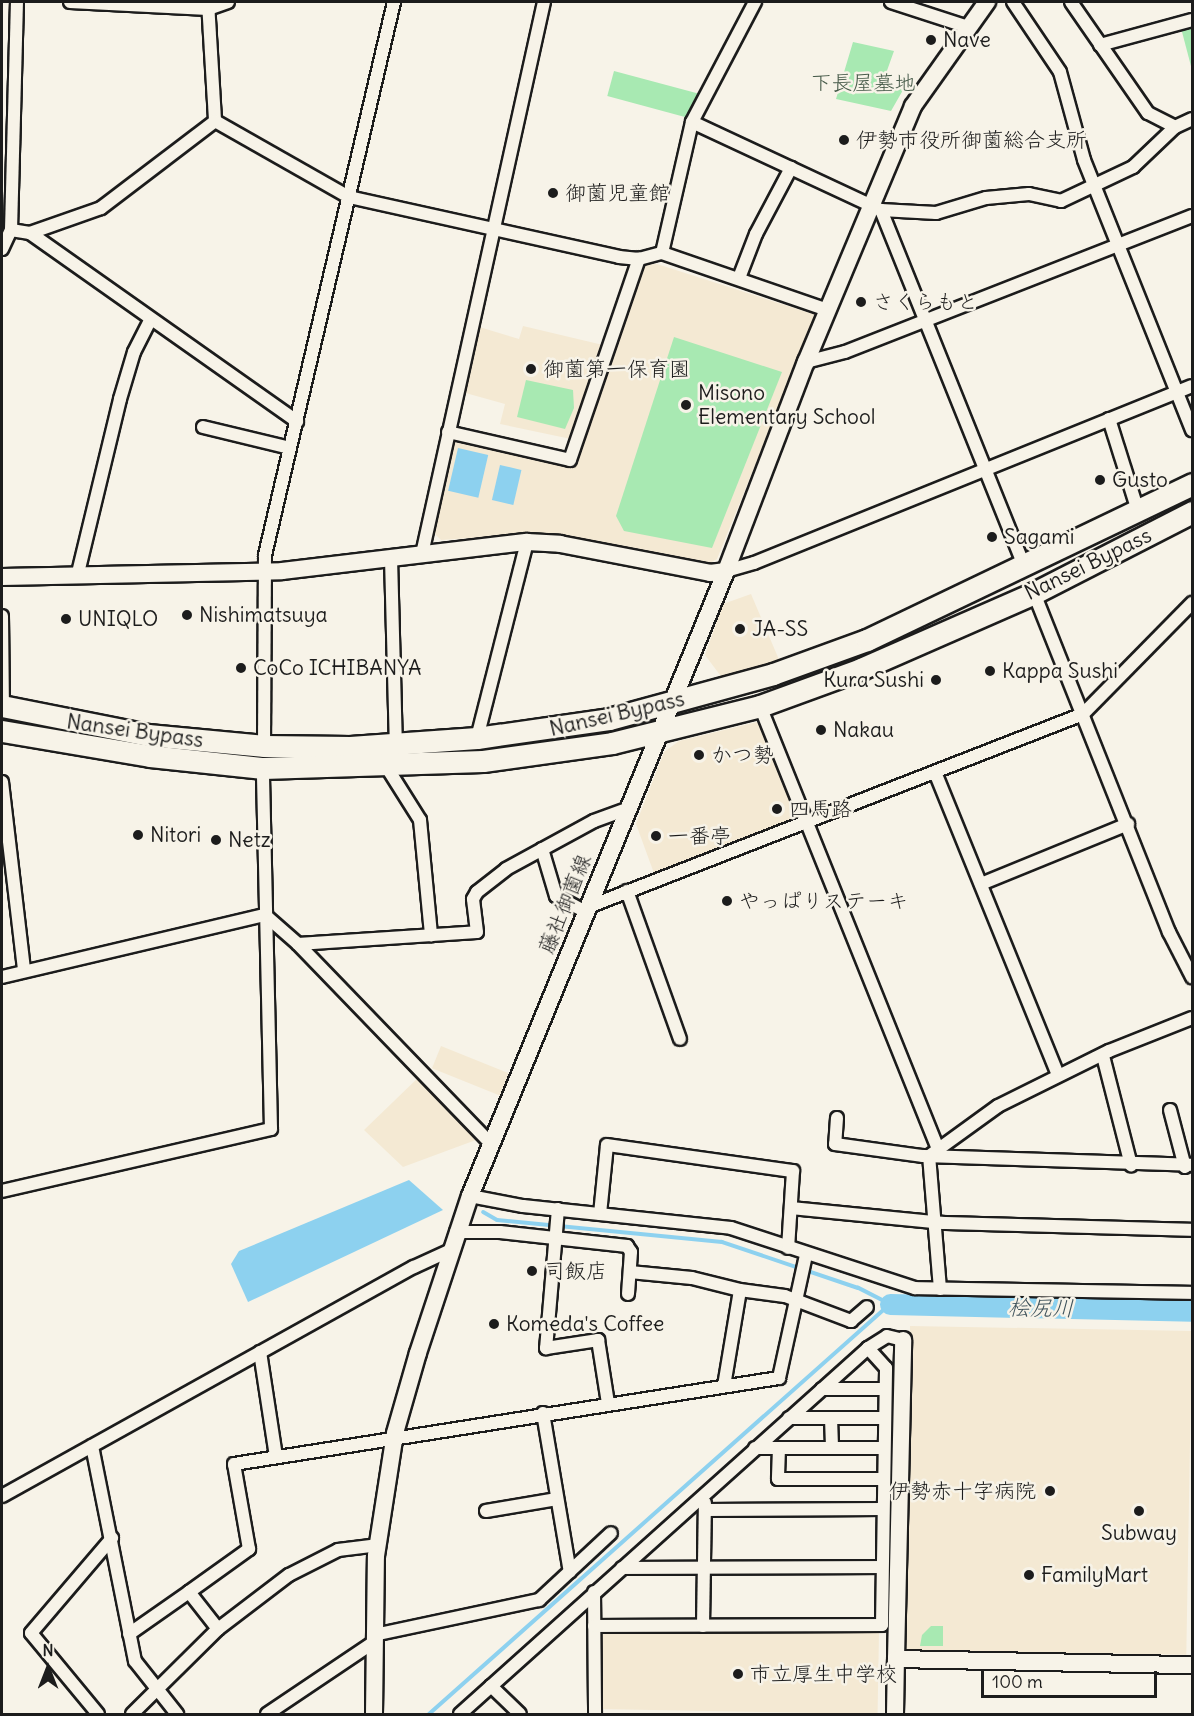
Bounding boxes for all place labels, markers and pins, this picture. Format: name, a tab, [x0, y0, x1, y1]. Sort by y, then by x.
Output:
place label: Nave	[943, 27, 991, 53]
marker: Nave	[924, 33, 938, 47]
place label: 伊勢市役所御薗総合支所	[856, 127, 1087, 153]
marker: 伊勢市役所御薗総合支所	[837, 133, 851, 147]
place label: 御薗児童館	[565, 180, 670, 206]
marker: 御薗児童館	[546, 186, 560, 200]
place label: さくらもと	[873, 289, 978, 315]
marker: さくらもと	[854, 295, 868, 309]
place label: 御薗第一保育園	[543, 356, 690, 382]
marker: 御薗第一保育園	[524, 362, 538, 376]
place label: Misono Elementary School	[698, 380, 875, 430]
marker: Misono Elementary School	[679, 398, 693, 412]
place label: Gusto	[1112, 467, 1168, 493]
marker: Gusto	[1093, 473, 1107, 487]
place label: Sagami	[1004, 524, 1074, 550]
marker: Sagami	[985, 530, 999, 544]
place label: Nishimatsuya	[199, 602, 328, 628]
place label: UNIQLO	[78, 606, 158, 632]
marker: Nishimatsuya	[180, 608, 194, 622]
marker: UNIQLO	[59, 612, 73, 626]
place label: JA-SS	[752, 616, 808, 642]
marker: JA-SS	[733, 622, 747, 636]
place label: CoCo ICHIBANYA	[253, 655, 422, 681]
place label: Kappa Sushi	[1002, 658, 1118, 684]
marker: CoCo ICHIBANYA	[234, 661, 248, 675]
marker: Kappa Sushi	[983, 664, 997, 678]
place label: Kura Sushi	[823, 667, 924, 693]
marker: Kura Sushi	[929, 673, 943, 687]
place label: Nakau	[833, 717, 894, 743]
marker: Nakau	[814, 723, 828, 737]
place label: かつ勢	[711, 742, 774, 768]
marker: かつ勢	[692, 748, 706, 762]
place label: 四馬路	[789, 796, 852, 822]
marker: 四馬路	[770, 802, 784, 816]
place label: Nitori	[150, 822, 201, 848]
place label: 一番亭	[668, 823, 731, 849]
place label: Netz	[228, 827, 271, 853]
marker: Nitori	[131, 828, 145, 842]
marker: 一番亭	[649, 829, 663, 843]
marker: Netz	[209, 833, 223, 847]
place label: やっぱりステーキ	[739, 888, 907, 914]
marker: やっぱりステーキ	[720, 894, 734, 908]
place label: 司飯店	[544, 1258, 607, 1284]
marker: 司飯店	[525, 1264, 539, 1278]
place label: Komeda's Coffee	[506, 1311, 664, 1337]
marker: Komeda's Coffee	[487, 1317, 501, 1331]
place label: 伊勢赤十字病院	[889, 1478, 1036, 1504]
marker: 伊勢赤十字病院	[1041, 1482, 1059, 1500]
marker: Subway	[1132, 1504, 1146, 1518]
place label: Subway	[1101, 1520, 1177, 1546]
place label: FamilyMart	[1041, 1562, 1148, 1588]
marker: FamilyMart	[1022, 1568, 1036, 1582]
place label: 市立厚生中学校	[750, 1661, 897, 1687]
marker: 市立厚生中学校	[731, 1667, 745, 1681]

